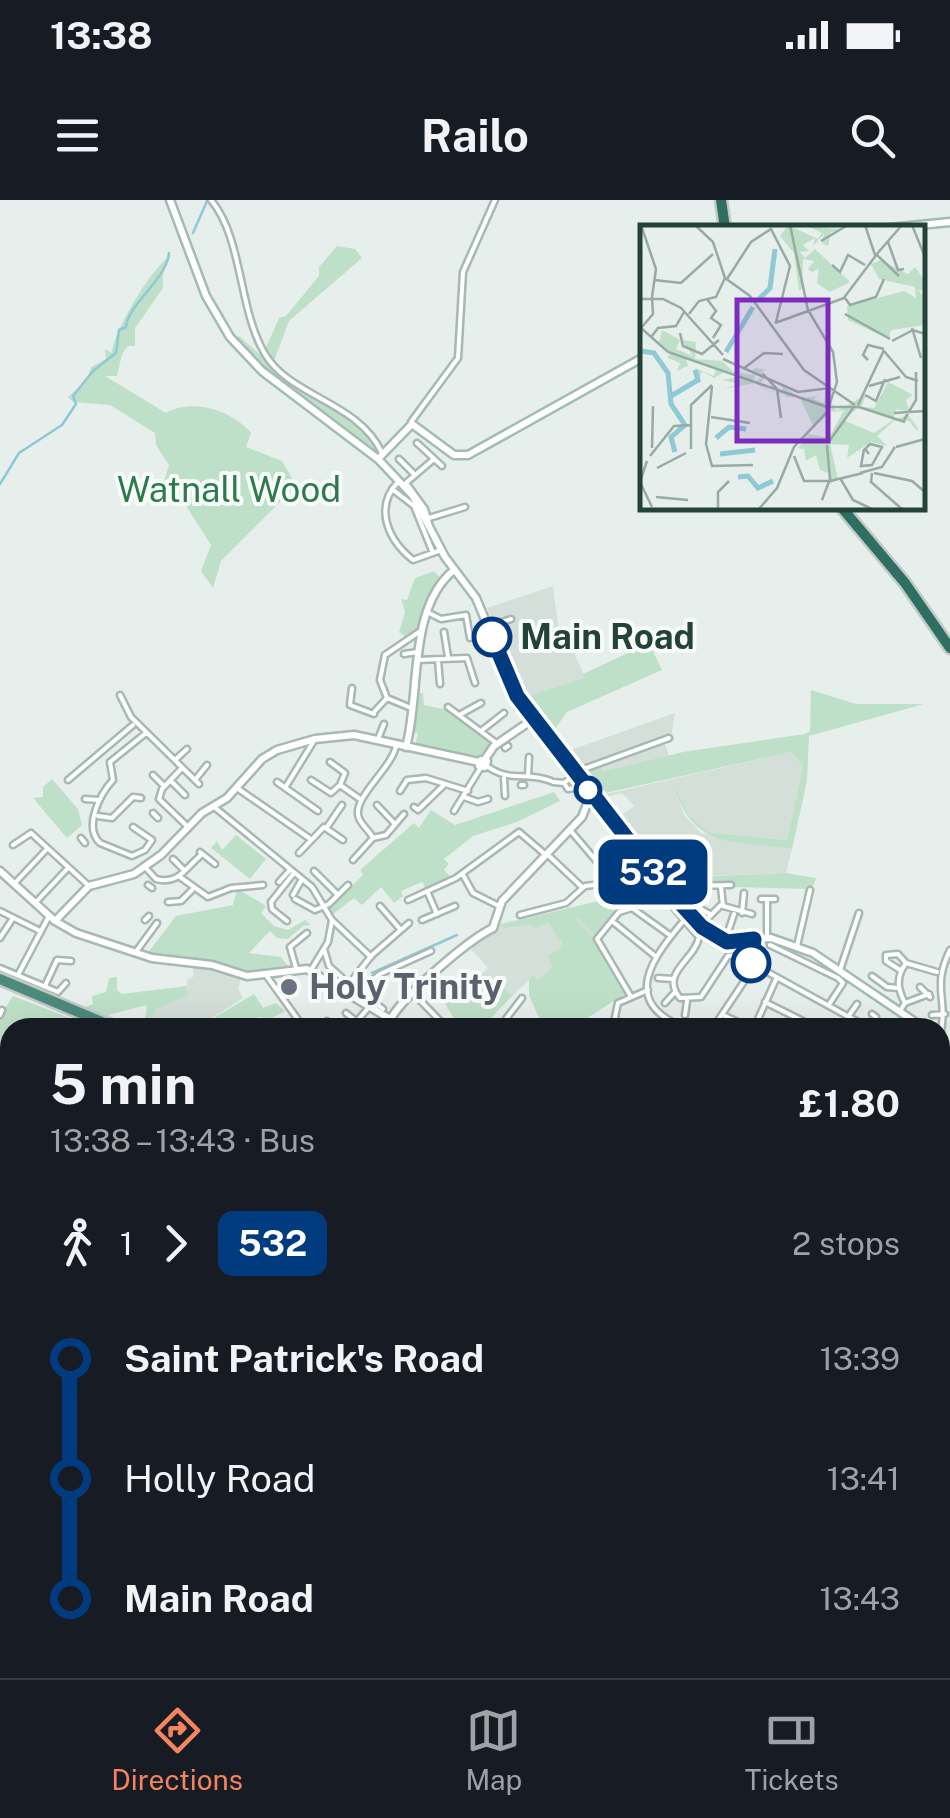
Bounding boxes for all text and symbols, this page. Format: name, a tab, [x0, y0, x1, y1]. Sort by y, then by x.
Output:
text: 13:38	[50, 13, 152, 58]
icon: menu	[50, 108, 105, 163]
icon: search	[845, 108, 900, 163]
text: Railo	[421, 109, 529, 162]
inset map	[640, 225, 925, 510]
park label: Watnall Wood	[117, 469, 341, 510]
place label: Main Road	[520, 616, 695, 657]
marker: Main Road	[473, 618, 511, 656]
unlabelled marker	[575, 777, 601, 803]
line badge: 532	[596, 840, 710, 904]
text: 532	[618, 852, 688, 893]
unlabelled marker	[732, 944, 770, 982]
place label: Holy Trinity	[309, 966, 503, 1007]
marker: Holy Trinity	[278, 976, 300, 998]
text: 5 min	[50, 1052, 196, 1116]
text: £1.80	[799, 1081, 900, 1126]
text: 13:38 – 13:43 · Bus	[50, 1122, 315, 1159]
icon: walk	[50, 1216, 105, 1271]
icon: forward	[148, 1216, 203, 1271]
text: 532	[238, 1223, 307, 1264]
text: 1	[120, 1225, 133, 1262]
text: 2 stops	[792, 1225, 900, 1262]
text: Saint Patrick's Road	[124, 1336, 484, 1381]
text: 13:39	[820, 1340, 900, 1377]
text: Holly Road	[124, 1456, 315, 1501]
text: 13:41	[827, 1460, 900, 1497]
text: Main Road	[124, 1576, 314, 1621]
text: 13:43	[820, 1580, 900, 1617]
tab: Directions	[111, 1703, 243, 1796]
tab: Map	[465, 1703, 522, 1796]
tab: Tickets	[745, 1703, 839, 1796]

